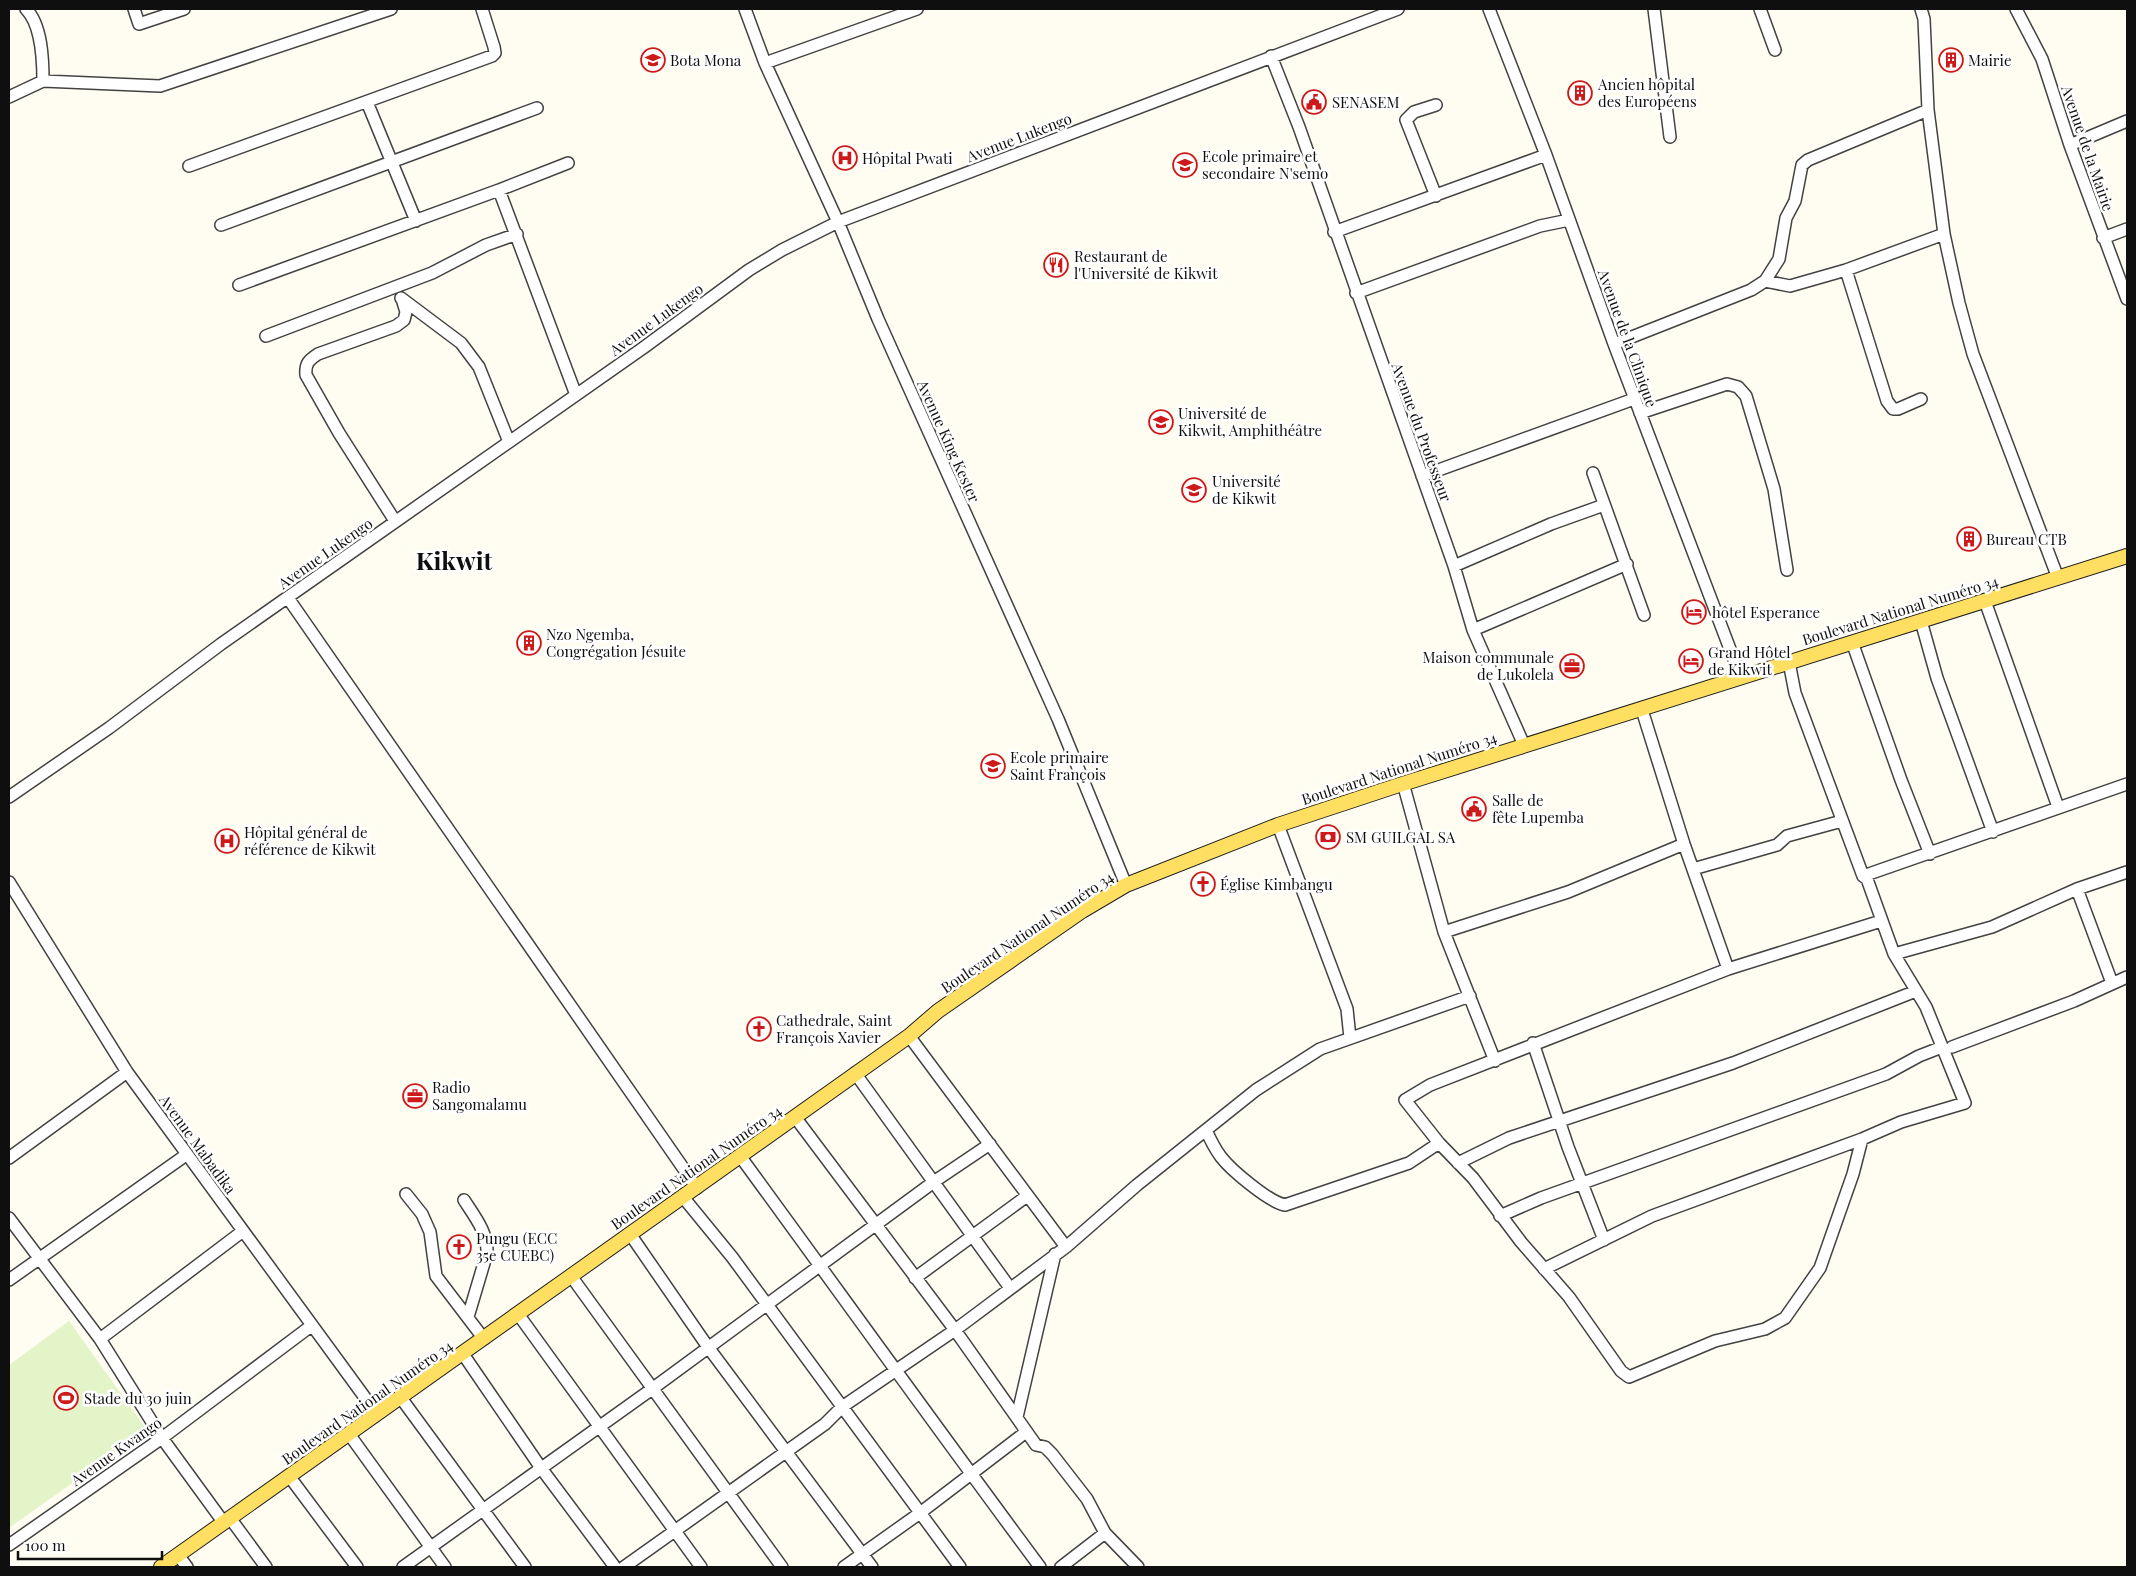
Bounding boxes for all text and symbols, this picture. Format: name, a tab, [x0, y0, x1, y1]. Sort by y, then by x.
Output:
school or university icon: Bota Mona	[640, 47, 666, 73]
building icon: Mairie	[1938, 47, 1964, 73]
place label: Bota Mona	[670, 50, 742, 70]
place label: Mairie	[1968, 50, 2012, 70]
place label: Ancien hôpital des Européens	[1597, 74, 1697, 111]
building icon: Ancien hôpital des Européens	[1567, 80, 1593, 106]
street label: Avenue de la Mairie	[2057, 82, 2119, 213]
public building icon: SENASEM	[1301, 89, 1327, 115]
place label: SENASEM	[1332, 92, 1400, 112]
street label: Avenue Lukengo	[963, 108, 1074, 167]
hospital icon: Hôpital Pwati	[832, 145, 858, 171]
place label: Ecole primaire et secondaire N'semo	[1202, 146, 1328, 183]
place label: Hôpital Pwati	[862, 148, 953, 168]
school or university icon: Ecole primaire et secondaire N'semo	[1172, 152, 1198, 178]
place label: Restaurant de l'Université de Kikwit	[1074, 246, 1218, 283]
restaurant icon: Restaurant de l'Université de Kikwit	[1043, 252, 1069, 278]
street label: Avenue de la Clinique	[1593, 265, 1662, 410]
street label: Avenue Lukengo	[604, 278, 707, 360]
street label: Avenue du Professeur	[1387, 359, 1457, 505]
street label: Avenue King Kester	[913, 376, 985, 505]
place label: Université de Kikwit, Amphithéâtre	[1178, 403, 1322, 440]
school or university icon: Université de Kikwit, Amphithéâtre	[1148, 409, 1174, 435]
place label: Université de Kikwit	[1212, 471, 1281, 508]
school or university icon: Université de Kikwit	[1181, 477, 1207, 503]
street label: Avenue Lukengo	[273, 513, 376, 594]
building icon: Bureau CTB	[1956, 526, 1982, 552]
place label: Bureau CTB	[1986, 529, 2067, 549]
district label: Kikwit	[416, 543, 493, 576]
street label: Boulevard National Numéro 34	[1799, 571, 2001, 649]
hotel icon: hôtel Esperance	[1681, 599, 1707, 625]
place label: hôtel Esperance	[1712, 602, 1820, 622]
place label: Nzo Ngemba, Congrégation Jésuite	[546, 624, 686, 661]
building icon: Nzo Ngemba, Congrégation Jésuite	[516, 630, 542, 656]
place label: Grand Hôtel de Kikwit	[1708, 642, 1791, 679]
place label: Maison communale de Lukolela	[1423, 647, 1555, 684]
hotel icon: Grand Hôtel de Kikwit	[1678, 648, 1704, 674]
office icon: Maison communale de Lukolela	[1559, 653, 1585, 679]
street label: Boulevard National Numéro 34	[1299, 727, 1499, 809]
place label: Ecole primaire Saint François	[1010, 747, 1109, 784]
school or university icon: Ecole primaire Saint François	[980, 753, 1006, 779]
place label: Salle de fête Lupemba	[1492, 790, 1585, 827]
public building icon: Salle de fête Lupemba	[1461, 796, 1487, 822]
place label: Hôpital général de référence de Kikwit	[244, 822, 376, 859]
bank icon: SM GUILGAL SA	[1315, 824, 1341, 850]
place label: SM GUILGAL SA	[1346, 827, 1456, 847]
hospital icon: Hôpital général de référence de Kikwit	[214, 828, 240, 854]
street label: Boulevard National Numéro 34	[937, 867, 1117, 997]
church icon: Église Kimbangu	[1190, 871, 1216, 897]
place label: Église Kimbangu	[1220, 874, 1333, 894]
place label: Cathedrale, Saint François Xavier	[776, 1010, 893, 1047]
church icon: Cathedrale, Saint François Xavier	[746, 1016, 772, 1042]
place label: Radio Sangomalamu	[432, 1077, 527, 1114]
office icon: Radio Sangomalamu	[402, 1083, 428, 1109]
street label: Avenue Mabadika	[155, 1089, 241, 1198]
street label: Boulevard National Numéro 34	[607, 1100, 785, 1234]
place label: Pungu (ECC 35e CUEBC)	[476, 1228, 557, 1265]
church icon: Pungu (ECC 35e CUEBC)	[446, 1234, 472, 1260]
street label: Boulevard National Numéro 34	[278, 1335, 456, 1469]
sports icon: Stade du 30 juin	[53, 1385, 79, 1411]
place label: Stade du 30 juin	[84, 1388, 192, 1408]
street label: Avenue Kwango	[66, 1412, 165, 1490]
scale bar	[18, 1528, 161, 1560]
text: 100 m	[25, 1535, 66, 1555]

